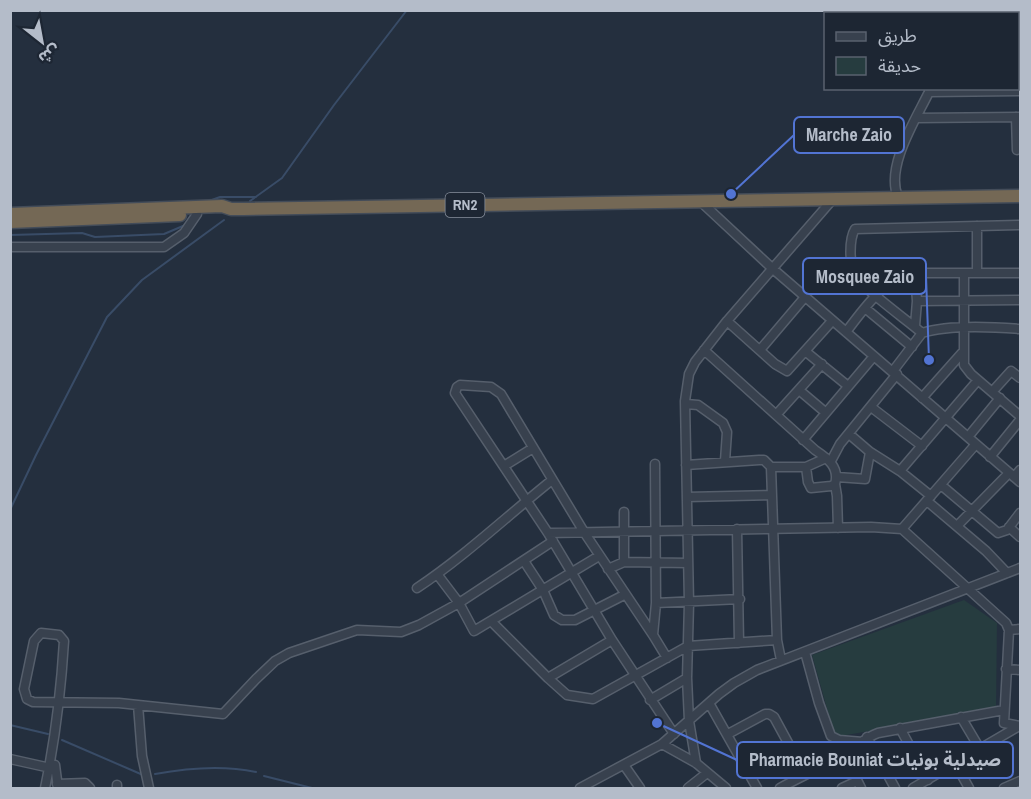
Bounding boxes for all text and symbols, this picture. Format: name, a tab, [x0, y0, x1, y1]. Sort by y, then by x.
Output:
north arrow	[12, 12, 72, 72]
legend	[824, 12, 1019, 90]
text: طريق	[878, 23, 917, 48]
text: ش	[35, 40, 65, 70]
text: حديقة	[878, 53, 921, 78]
callout: Marche Zaio	[794, 117, 904, 153]
text: Marche Zaio	[806, 122, 892, 147]
road number: RN2	[446, 193, 484, 217]
callout: Mosquee Zaio	[803, 258, 926, 294]
text: Mosquee Zaio	[816, 264, 914, 289]
callout: Pharmacie Bouniat صيدلية بونيات	[737, 742, 1013, 778]
text: Pharmacie Bouniat صيدلية بونيات	[749, 747, 1001, 772]

